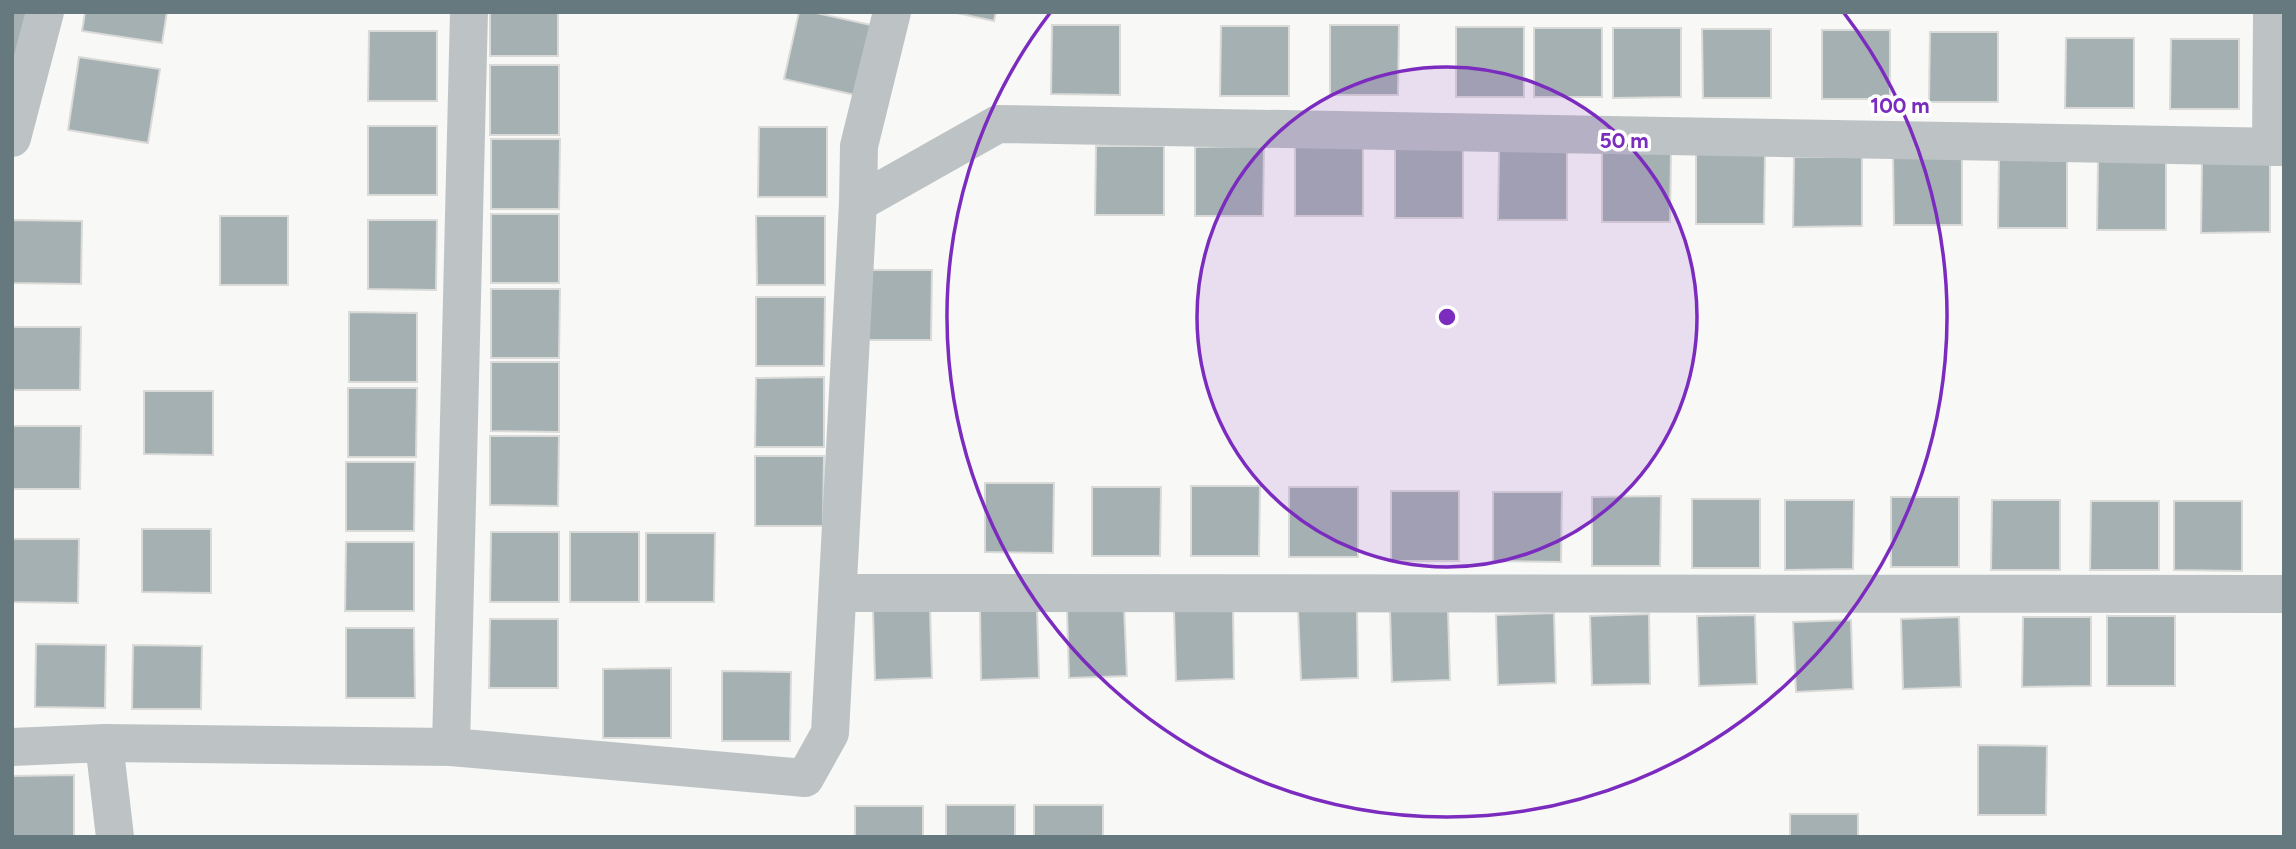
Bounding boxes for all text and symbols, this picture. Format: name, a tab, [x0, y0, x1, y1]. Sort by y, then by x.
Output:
text: 100 m	[1870, 93, 1930, 118]
text: 50 m	[1599, 128, 1649, 153]
centre of rings	[1435, 305, 1459, 329]

